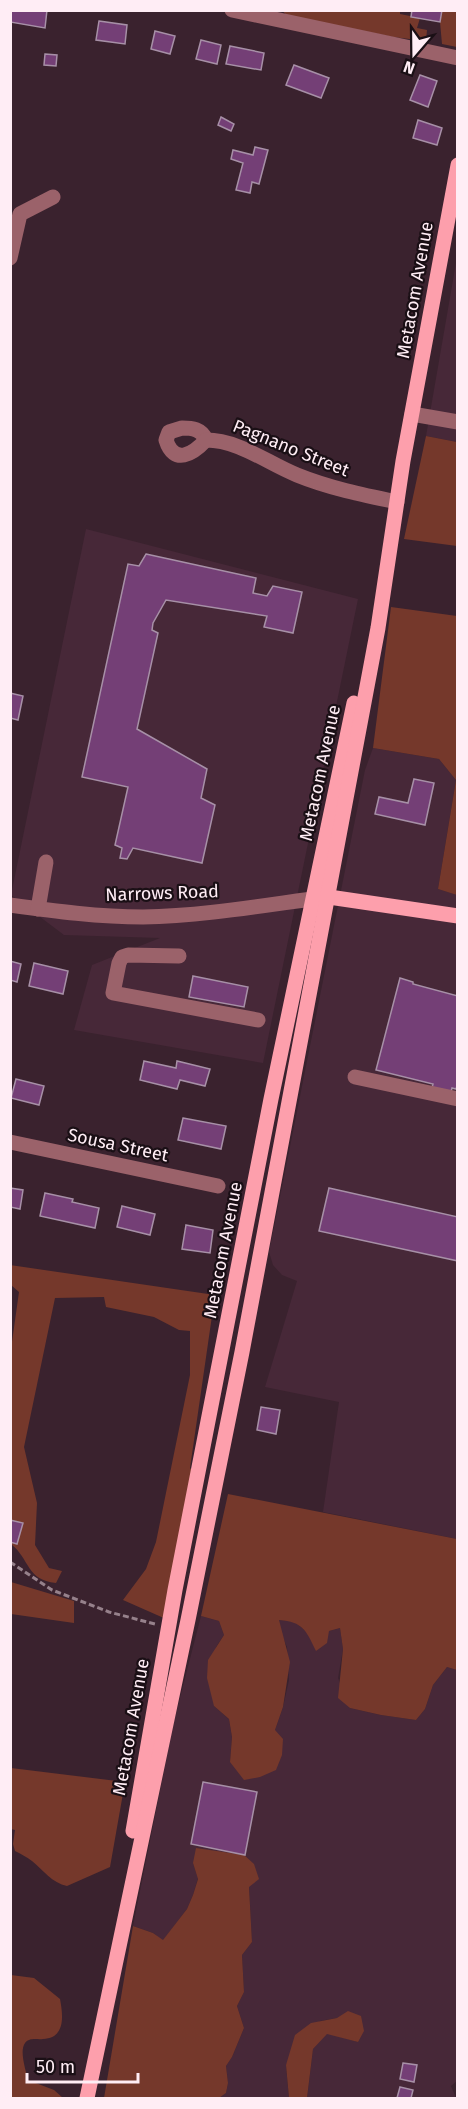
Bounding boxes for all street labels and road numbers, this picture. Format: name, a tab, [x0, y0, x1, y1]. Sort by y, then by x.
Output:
street label: Metacom Avenue	[392, 220, 438, 360]
street label: Pagnano Street	[230, 415, 353, 482]
street label: Metacom Avenue	[295, 703, 345, 843]
street label: Narrows Road	[105, 880, 219, 906]
street label: Sousa Street	[66, 1124, 171, 1167]
street label: Metacom Avenue	[199, 1180, 247, 1320]
street label: Metacom Avenue	[108, 1657, 154, 1797]

